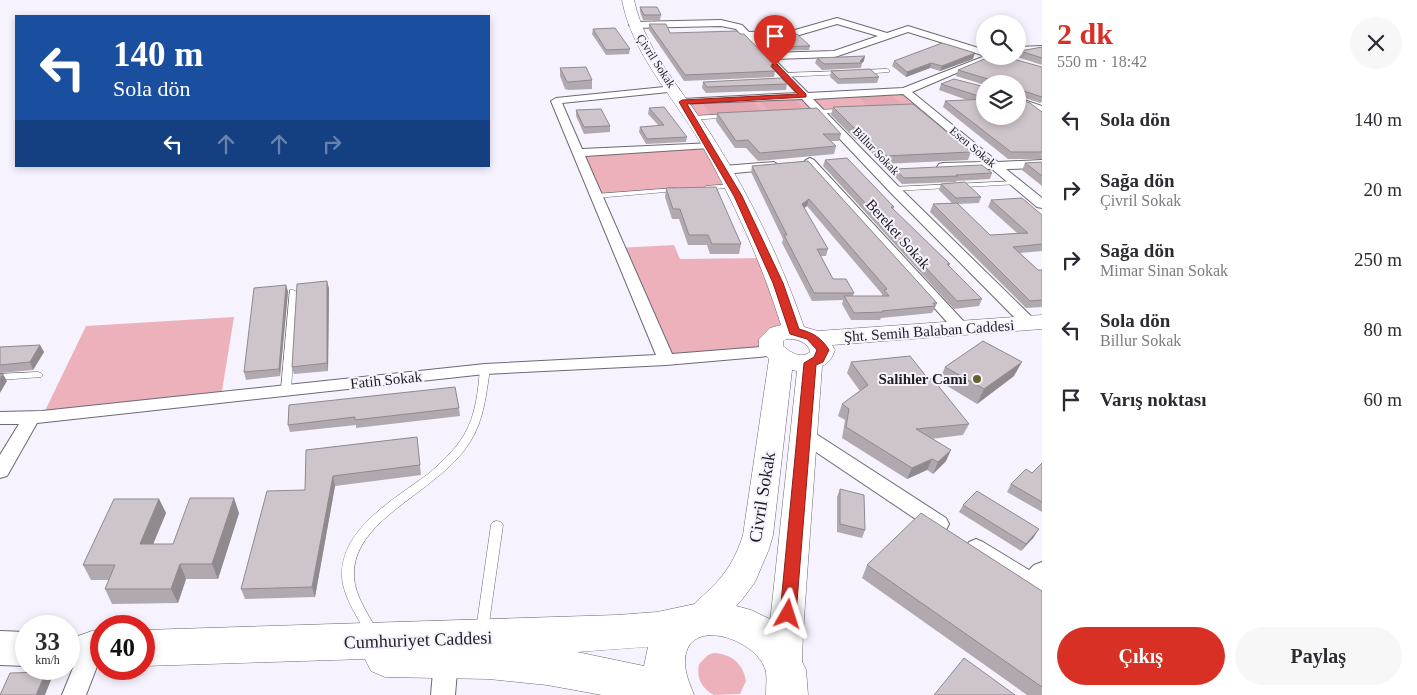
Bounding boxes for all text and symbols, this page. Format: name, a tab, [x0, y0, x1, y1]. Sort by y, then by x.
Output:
pin	[754, 15, 796, 66]
map controls	[976, 15, 1026, 125]
button: search	[976, 15, 1026, 65]
text: 2 dk	[1057, 17, 1113, 50]
button: close	[1350, 17, 1402, 69]
icon: arrive	[761, 22, 789, 50]
street label: Çivril Sokak	[634, 32, 678, 90]
icon: left	[30, 35, 95, 100]
text: 140 m	[113, 35, 203, 74]
text: 550 m · 18:42	[1057, 53, 1147, 70]
button: layers	[976, 75, 1026, 125]
text: Sola dön	[113, 76, 191, 101]
icon: left	[1057, 106, 1085, 134]
text: Sola dön	[1100, 109, 1170, 130]
text: 140 m	[1354, 109, 1402, 130]
street label: Billur Sokak	[850, 124, 902, 178]
street label: Esen Sokak	[947, 124, 999, 170]
icon: left	[159, 130, 187, 158]
icon: ahead	[212, 130, 240, 158]
icon: ahead	[265, 130, 293, 158]
icon: right	[318, 130, 346, 158]
text: Sağa dön	[1100, 170, 1174, 191]
icon: right	[1057, 176, 1085, 204]
text: 20 m	[1363, 179, 1402, 200]
text: Çivril Sokak	[1100, 192, 1181, 209]
street label: Bereket Sokak	[863, 196, 934, 272]
text: Sağa dön	[1100, 240, 1174, 261]
icon: right	[1057, 246, 1085, 274]
text: 250 m	[1354, 249, 1402, 270]
text: Mimar Sinan Sokak	[1100, 262, 1228, 279]
text: Sola dön	[1100, 310, 1170, 331]
icon: left	[1057, 316, 1085, 344]
street label: Şht. Semih Balaban Caddesi	[843, 317, 1015, 345]
text: 80 m	[1363, 319, 1402, 340]
text: Billur Sokak	[1100, 332, 1181, 349]
street label: Fatih Sokak	[349, 368, 423, 392]
place label: Salihler Cami	[879, 371, 967, 387]
marker: Salihler Cami	[971, 373, 983, 385]
icon: arrive	[1057, 386, 1085, 414]
text: Varış noktası	[1100, 389, 1206, 410]
text: 60 m	[1363, 389, 1402, 410]
street label: Civril Sokak	[745, 450, 779, 544]
position arrow	[761, 587, 813, 639]
speed limit sign: 40	[90, 615, 155, 680]
street label: Cumhuriyet Caddesi	[343, 627, 493, 653]
button: Çıkış	[1057, 627, 1225, 685]
button: Paylaş	[1235, 627, 1402, 685]
text: 33	[35, 628, 60, 655]
text: km/h	[35, 653, 60, 667]

